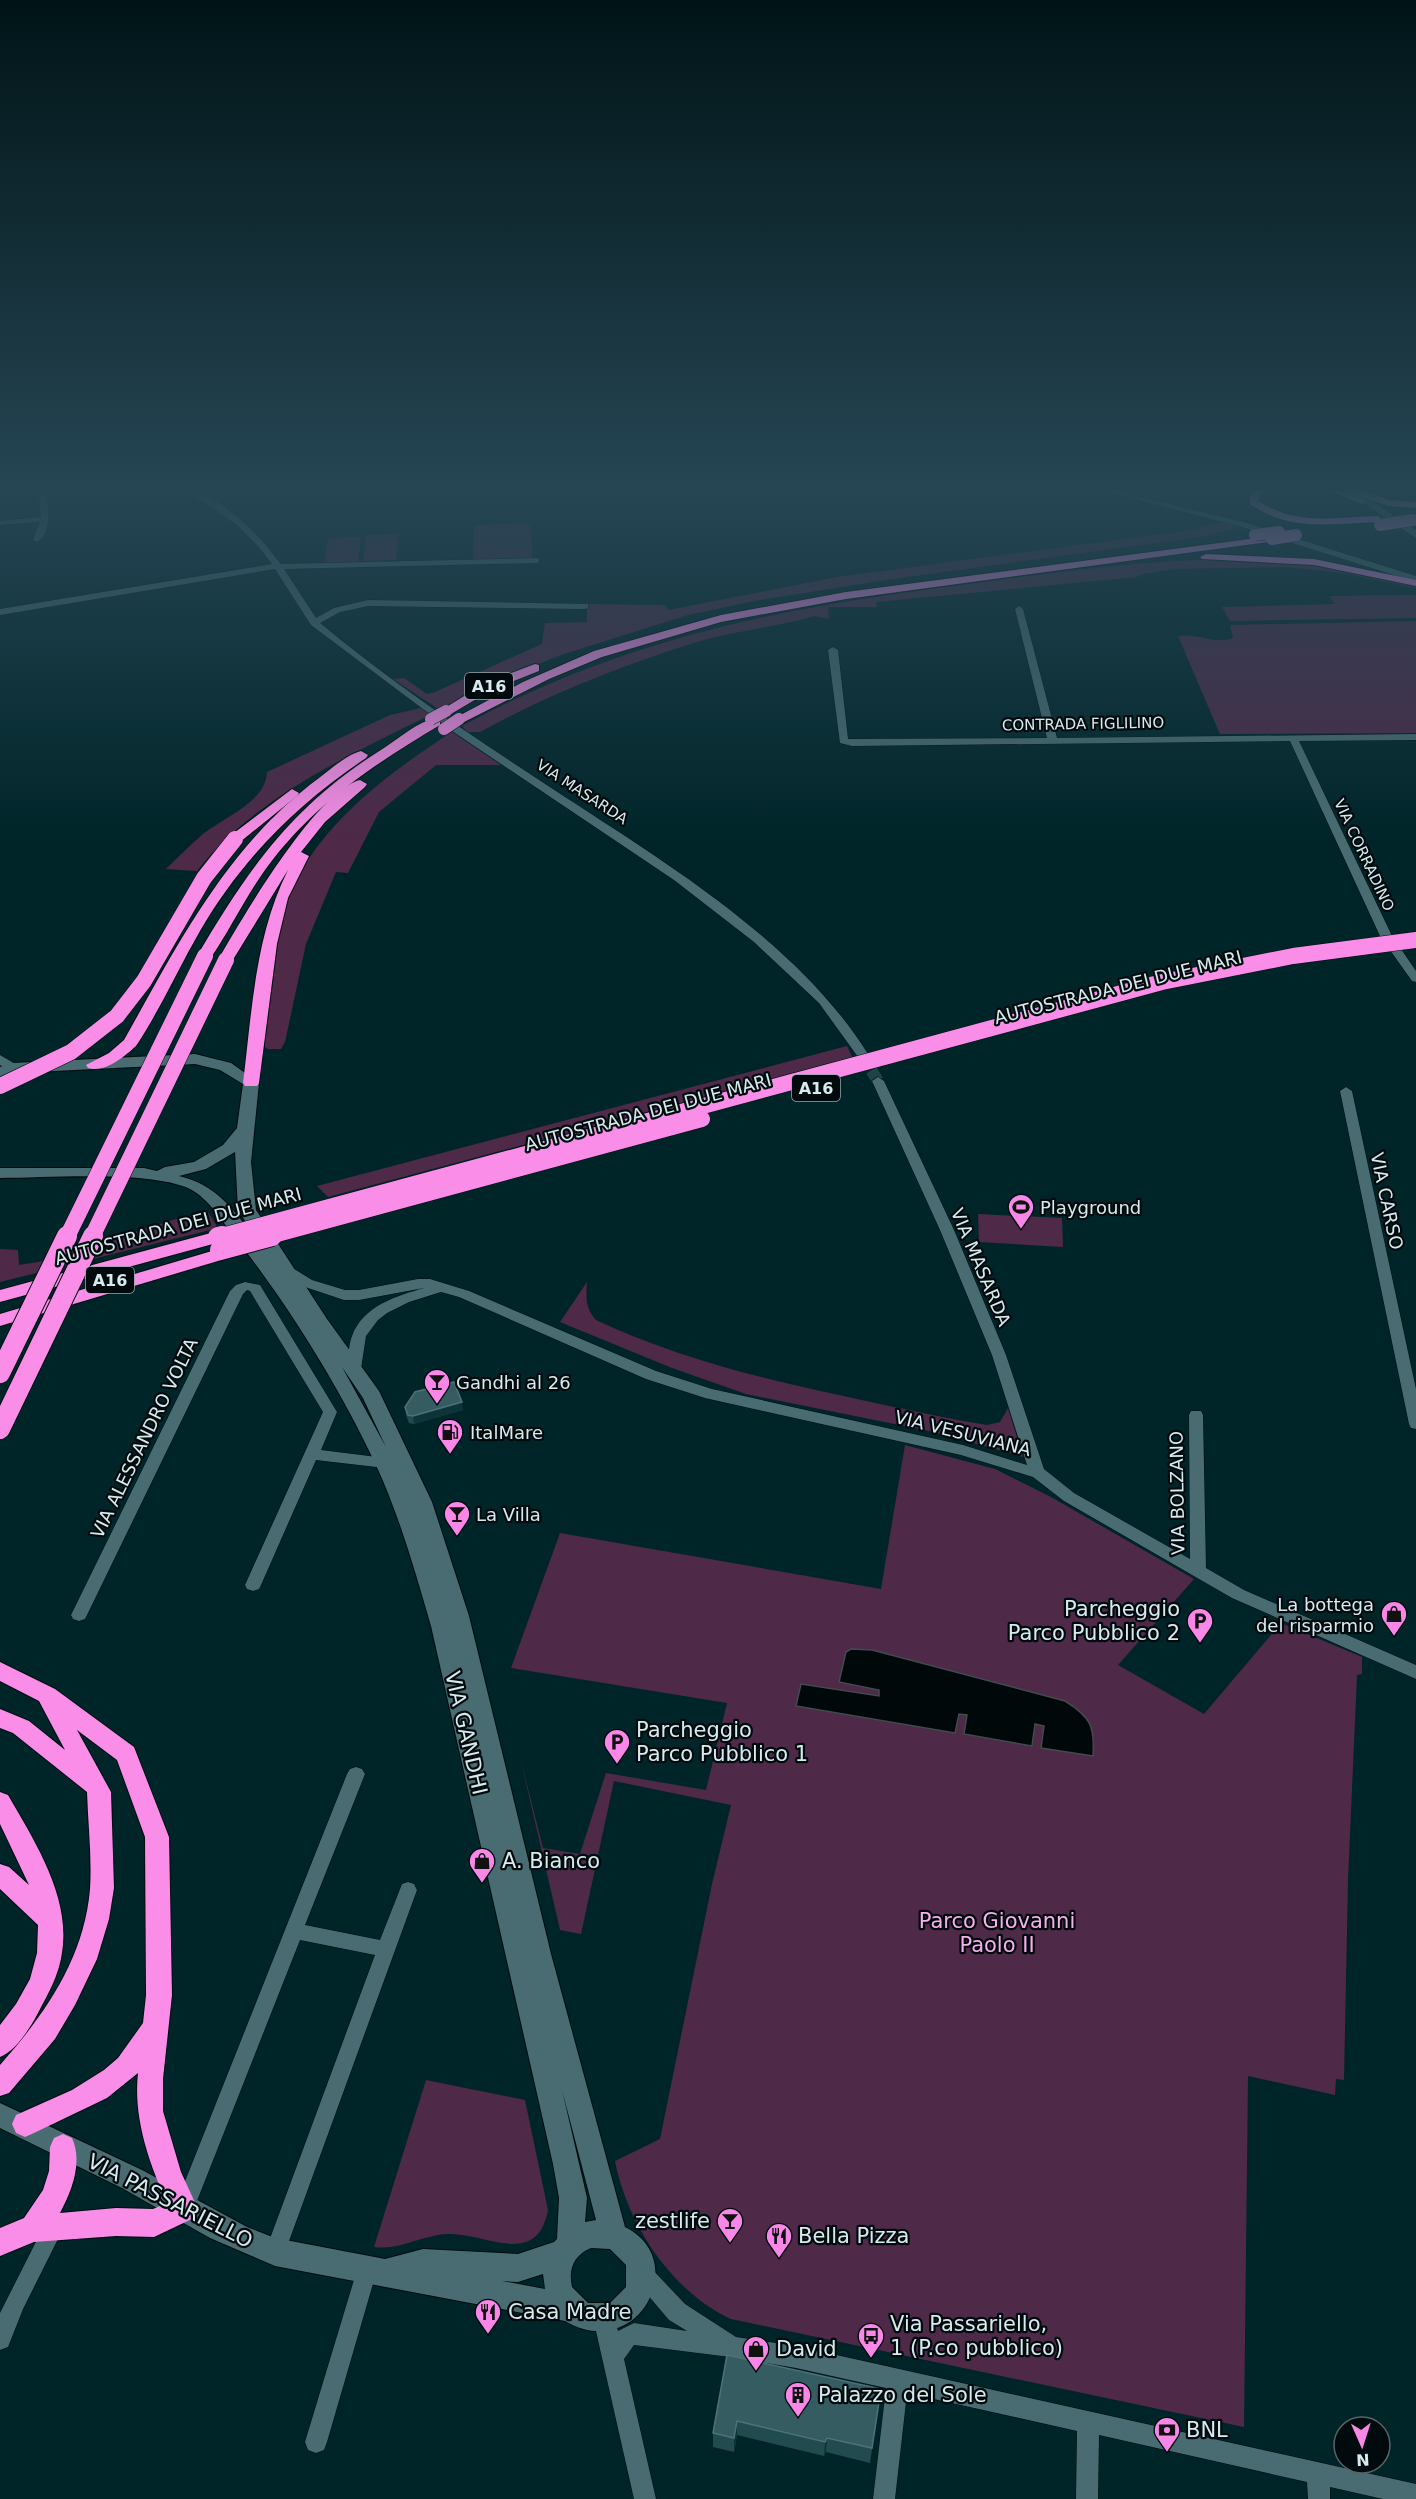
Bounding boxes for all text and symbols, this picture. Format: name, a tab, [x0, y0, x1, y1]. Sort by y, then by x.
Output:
road number: A16	[465, 673, 513, 699]
street label: CONTRADA FIGLILINO	[1002, 714, 1164, 734]
street label: VIA MASARDA	[533, 756, 632, 829]
street label: VIA CORRADINO	[1330, 796, 1398, 914]
street label: AUTOSTRADA DEI DUE MARI	[992, 946, 1244, 1028]
street label: AUTOSTRADA DEI DUE MARI	[522, 1069, 774, 1155]
road number: A16	[792, 1075, 840, 1101]
street label: VIA CARSO	[1366, 1151, 1408, 1251]
street label: AUTOSTRADA DEI DUE MARI	[52, 1183, 304, 1269]
sports icon: Playground	[1006, 1192, 1036, 1230]
place label: Playground	[1040, 1197, 1141, 1218]
street label: VIA MASARDA	[947, 1205, 1016, 1330]
road number: A16	[86, 1267, 134, 1293]
street label: VIA ALESSANDRO VOLTA	[86, 1334, 202, 1542]
bar icon: Gandhi al 26	[422, 1367, 452, 1405]
place label: Gandhi al 26	[456, 1372, 571, 1393]
street label: VIA VESUVIANA	[893, 1406, 1034, 1460]
fuel station icon: ItalMare	[435, 1417, 465, 1455]
place label: ItalMare	[470, 1422, 543, 1443]
street label: VIA BOLZANO	[1165, 1431, 1189, 1555]
bar icon: La Villa	[442, 1499, 472, 1537]
place label: La Villa	[476, 1504, 541, 1525]
place label: La bottega del risparmio	[1256, 1594, 1374, 1636]
place label: Parcheggio Parco Pubblico 2	[1008, 1597, 1180, 1645]
shop icon: La bottega del risparmio	[1379, 1599, 1409, 1637]
parking icon: Parcheggio Parco Pubblico 2	[1185, 1606, 1215, 1644]
street label: VIA GANDHI	[440, 1669, 492, 1797]
place label: Parcheggio Parco Pubblico 1	[636, 1718, 808, 1766]
parking icon: Parcheggio Parco Pubblico 1	[602, 1727, 632, 1765]
shop icon: A. Bianco	[467, 1846, 497, 1884]
place label: A. Bianco	[502, 1849, 600, 1873]
park label: Parco Giovanni Paolo II	[919, 1909, 1075, 1957]
street label: VIA PASSARIELLO	[83, 2149, 257, 2253]
bar icon: zestlife	[715, 2206, 745, 2244]
place label: zestlife	[635, 2209, 710, 2233]
restaurant icon: Bella Pizza	[764, 2221, 794, 2259]
place label: Bella Pizza	[798, 2224, 910, 2248]
restaurant icon: Casa Madre	[473, 2297, 503, 2335]
place label: Casa Madre	[508, 2300, 631, 2324]
place label: Via Passariello, 1 (P.co pubblico)	[890, 2312, 1063, 2360]
bus stop icon: Via Passariello, 1 (P.co pubblico)	[856, 2321, 886, 2359]
shop icon: David	[741, 2334, 771, 2372]
place label: David	[776, 2337, 837, 2361]
building icon: Palazzo del Sole	[783, 2380, 813, 2418]
place label: Palazzo del Sole	[818, 2383, 987, 2407]
bank icon: BNL	[1152, 2415, 1182, 2453]
north arrow	[1332, 2415, 1392, 2475]
place label: BNL	[1186, 2418, 1228, 2442]
text: N	[1356, 2450, 1370, 2469]

